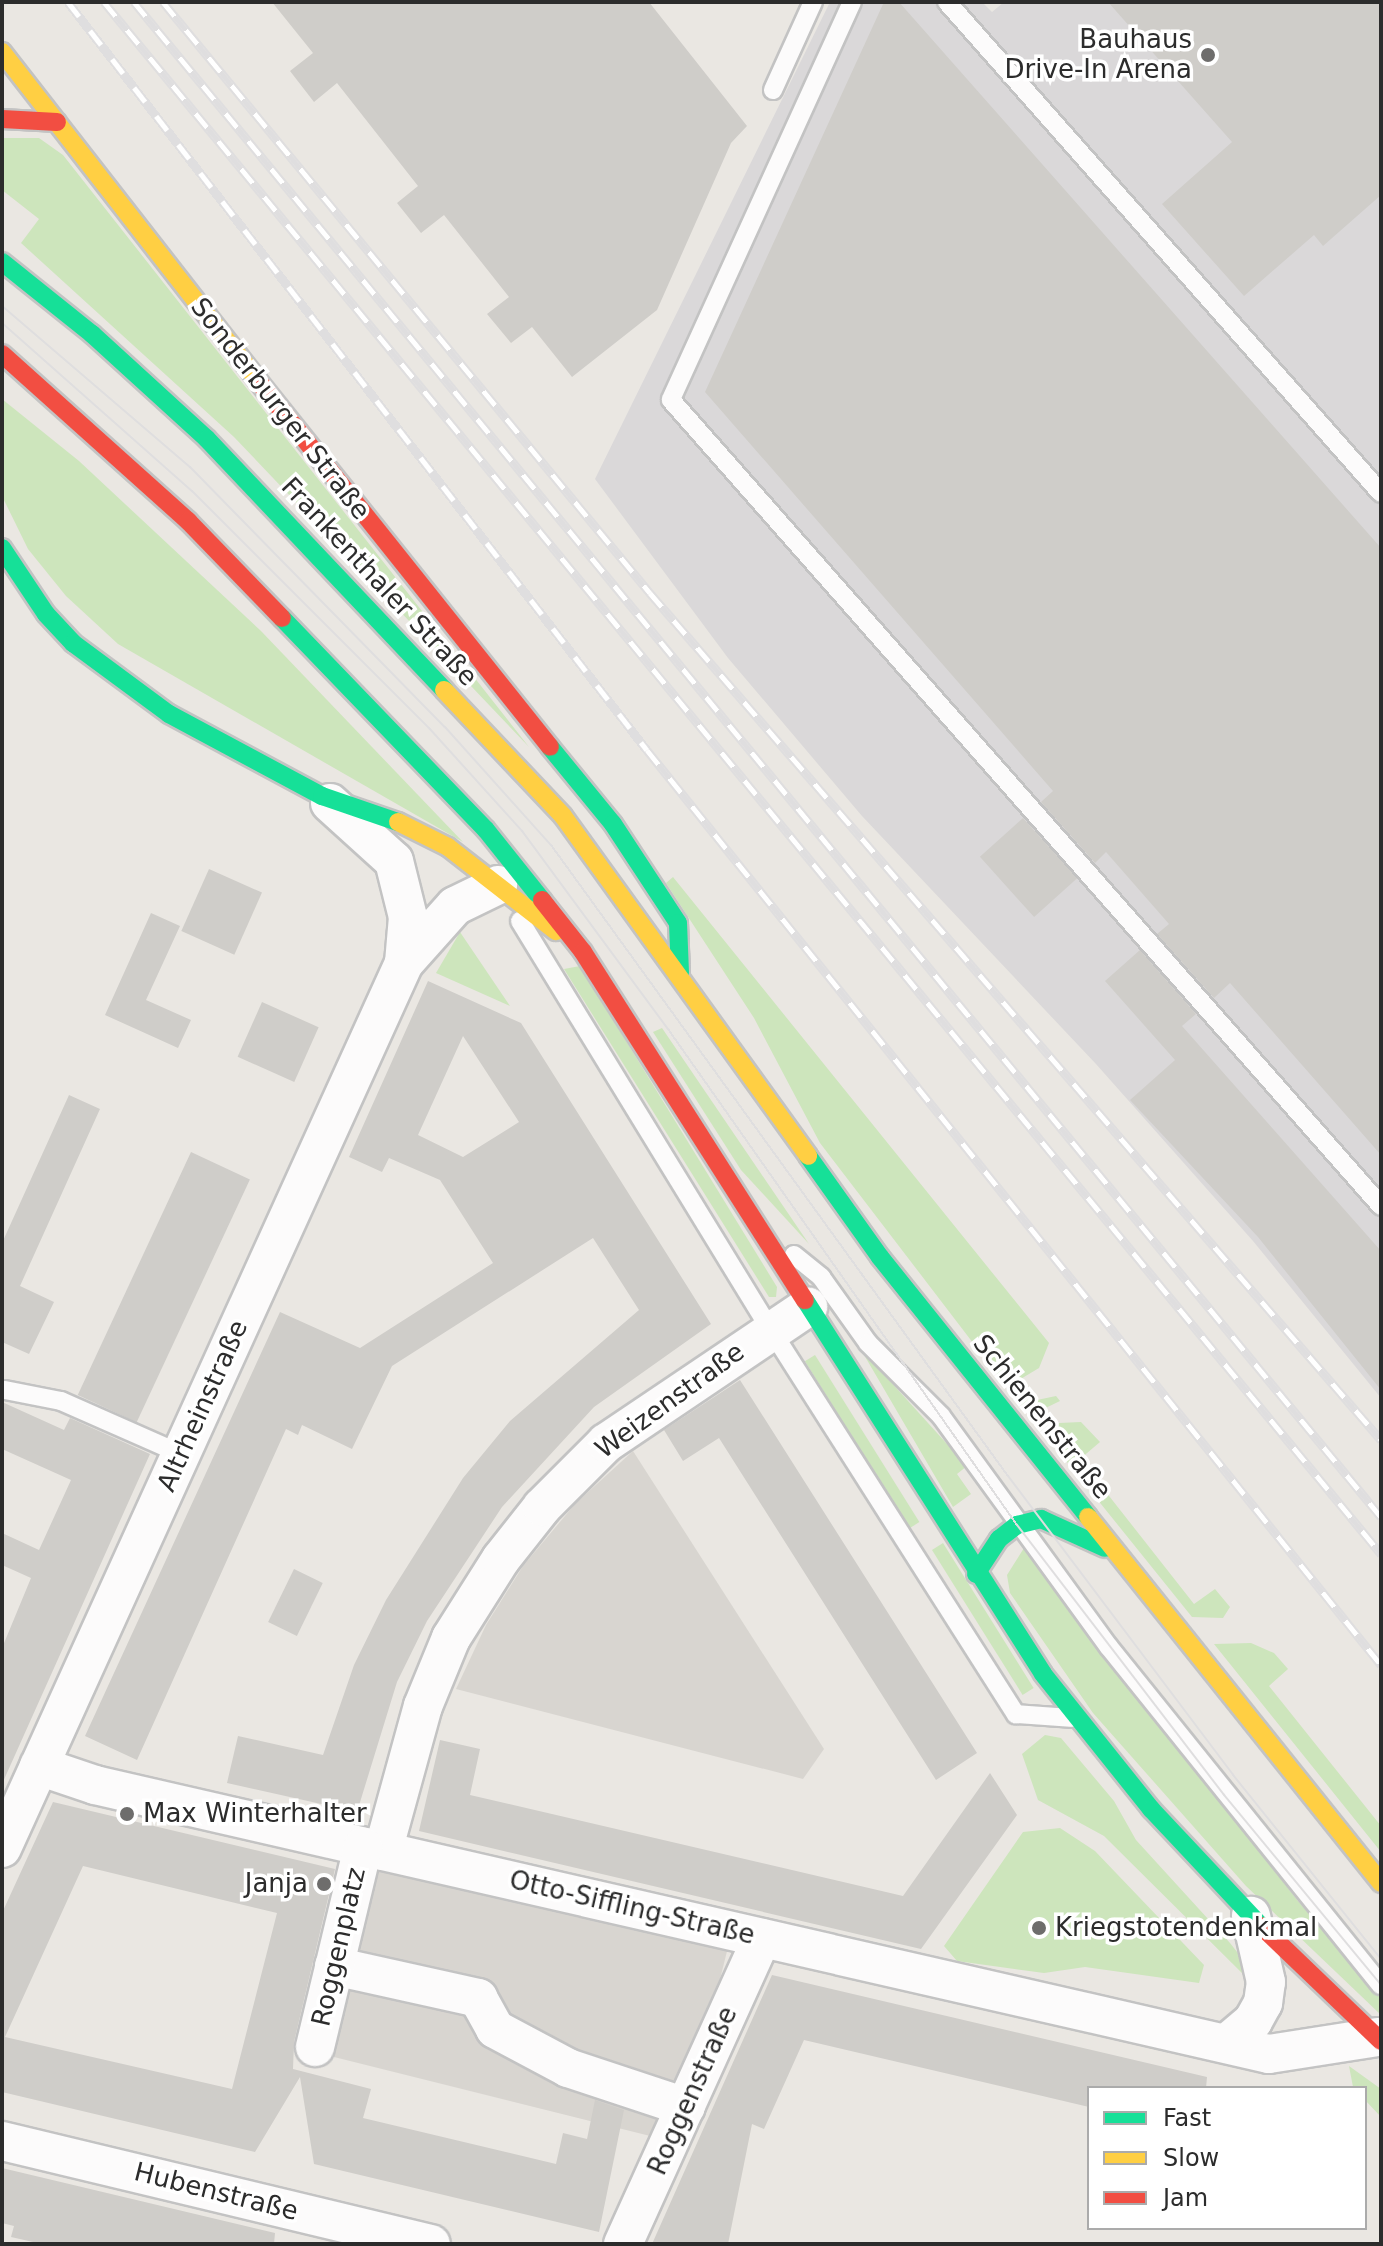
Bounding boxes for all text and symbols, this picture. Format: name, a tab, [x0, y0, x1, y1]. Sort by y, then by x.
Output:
place label: Bauhaus Drive-In Arena	[1005, 24, 1192, 86]
marker: Bauhaus Drive-In Arena	[1199, 46, 1217, 64]
street label: Sonderburger Straße	[184, 292, 376, 526]
street label: Frankenthaler Straße	[274, 471, 484, 693]
street label: Altrheinstraße	[151, 1315, 255, 1497]
street label: Schienenstraße	[966, 1329, 1118, 1505]
street label: Weizenstraße	[590, 1337, 750, 1465]
place label: Max Winterhalter	[143, 1798, 367, 1830]
marker: Max Winterhalter	[118, 1805, 136, 1823]
street label: Roggenplatz	[306, 1865, 372, 2029]
street label: Otto-Siffling-Straße	[506, 1865, 758, 1951]
place label: Janja	[245, 1868, 308, 1900]
marker: Janja	[315, 1875, 333, 1893]
place label: Kriegstotendenkmal	[1055, 1912, 1317, 1944]
marker: Kriegstotendenkmal	[1030, 1919, 1048, 1937]
street label: Roggenstraße	[642, 2002, 744, 2180]
legend	[1087, 2086, 1367, 2230]
text: Fast	[1163, 2104, 1211, 2132]
text: Slow	[1163, 2144, 1219, 2172]
street label: Hubenstraße	[131, 2157, 301, 2227]
text: Jam	[1163, 2184, 1208, 2212]

